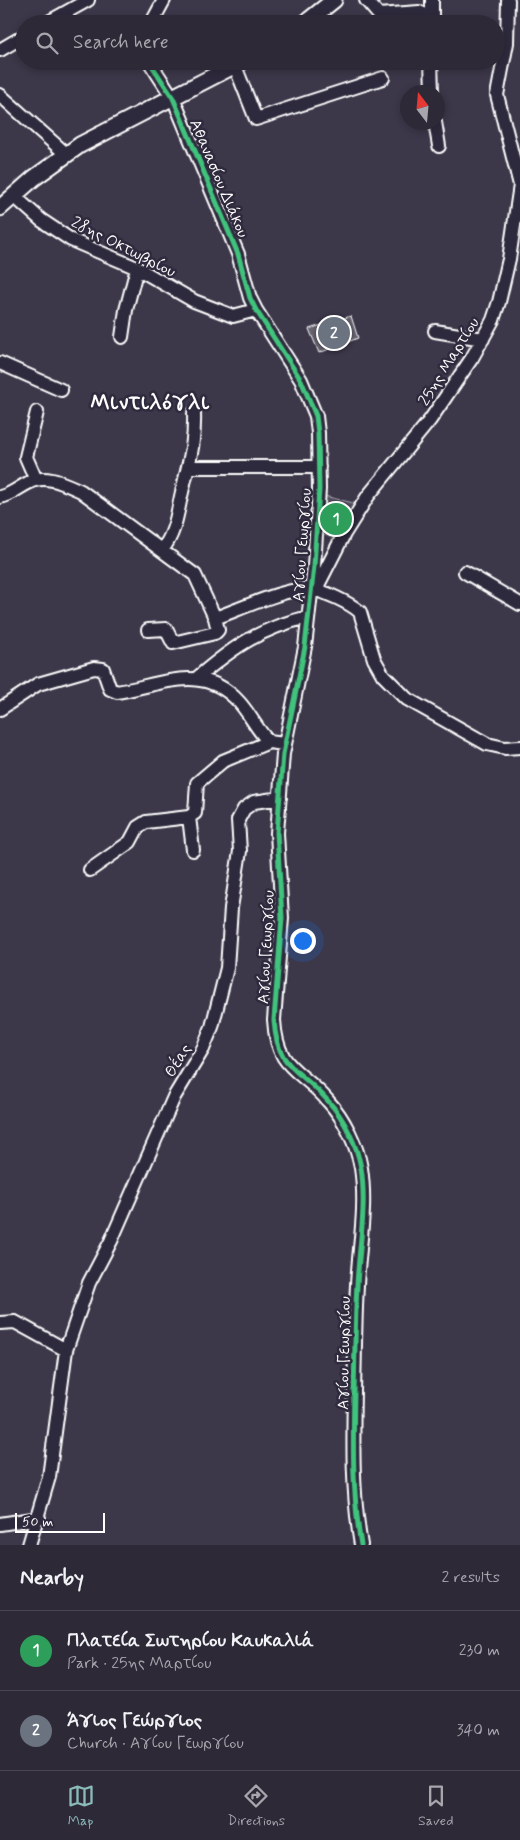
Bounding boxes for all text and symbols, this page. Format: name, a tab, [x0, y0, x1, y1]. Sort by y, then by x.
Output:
search box	[15, 15, 505, 70]
icon: search	[33, 29, 61, 57]
text: Search here	[73, 30, 169, 55]
north arrow	[400, 85, 445, 130]
street label: Αθανασίου Διάκου	[184, 116, 253, 241]
street label: 28ης Οκτωβρίου	[67, 212, 179, 283]
pin: 2	[318, 314, 350, 352]
street label: 25ης Μαρτίου	[414, 314, 485, 410]
district label: Μιντιλόγλι	[90, 389, 210, 417]
street label: Αγίου Γεωργίου	[288, 488, 317, 603]
pin: 1	[320, 500, 352, 538]
street label: Αγίου Γεωργίου	[253, 890, 280, 1004]
your location	[290, 928, 316, 954]
street label: Θέας	[159, 1040, 197, 1081]
street label: Αγίου Γεωργίου	[333, 1296, 356, 1410]
scale bar	[15, 1510, 105, 1533]
text: 50 m	[22, 1513, 53, 1531]
text: Nearby	[20, 1564, 84, 1592]
text: 2 results	[442, 1567, 500, 1588]
text: Πλατεία Σωτηρίου Καυκαλιά	[67, 1628, 314, 1653]
text: 1	[32, 1640, 40, 1661]
text: 230 m	[459, 1640, 500, 1661]
text: Park · 25ης Μαρτίου	[67, 1653, 211, 1674]
text: Άγιος Γεώργιος	[67, 1708, 202, 1733]
text: 2	[32, 1720, 40, 1741]
text: 340 m	[456, 1720, 500, 1741]
text: Church · Αγίου Γεωργίου	[67, 1733, 244, 1754]
tab: Map	[67, 1782, 95, 1830]
tab: Directions	[228, 1782, 285, 1830]
tab: Saved	[418, 1782, 453, 1830]

